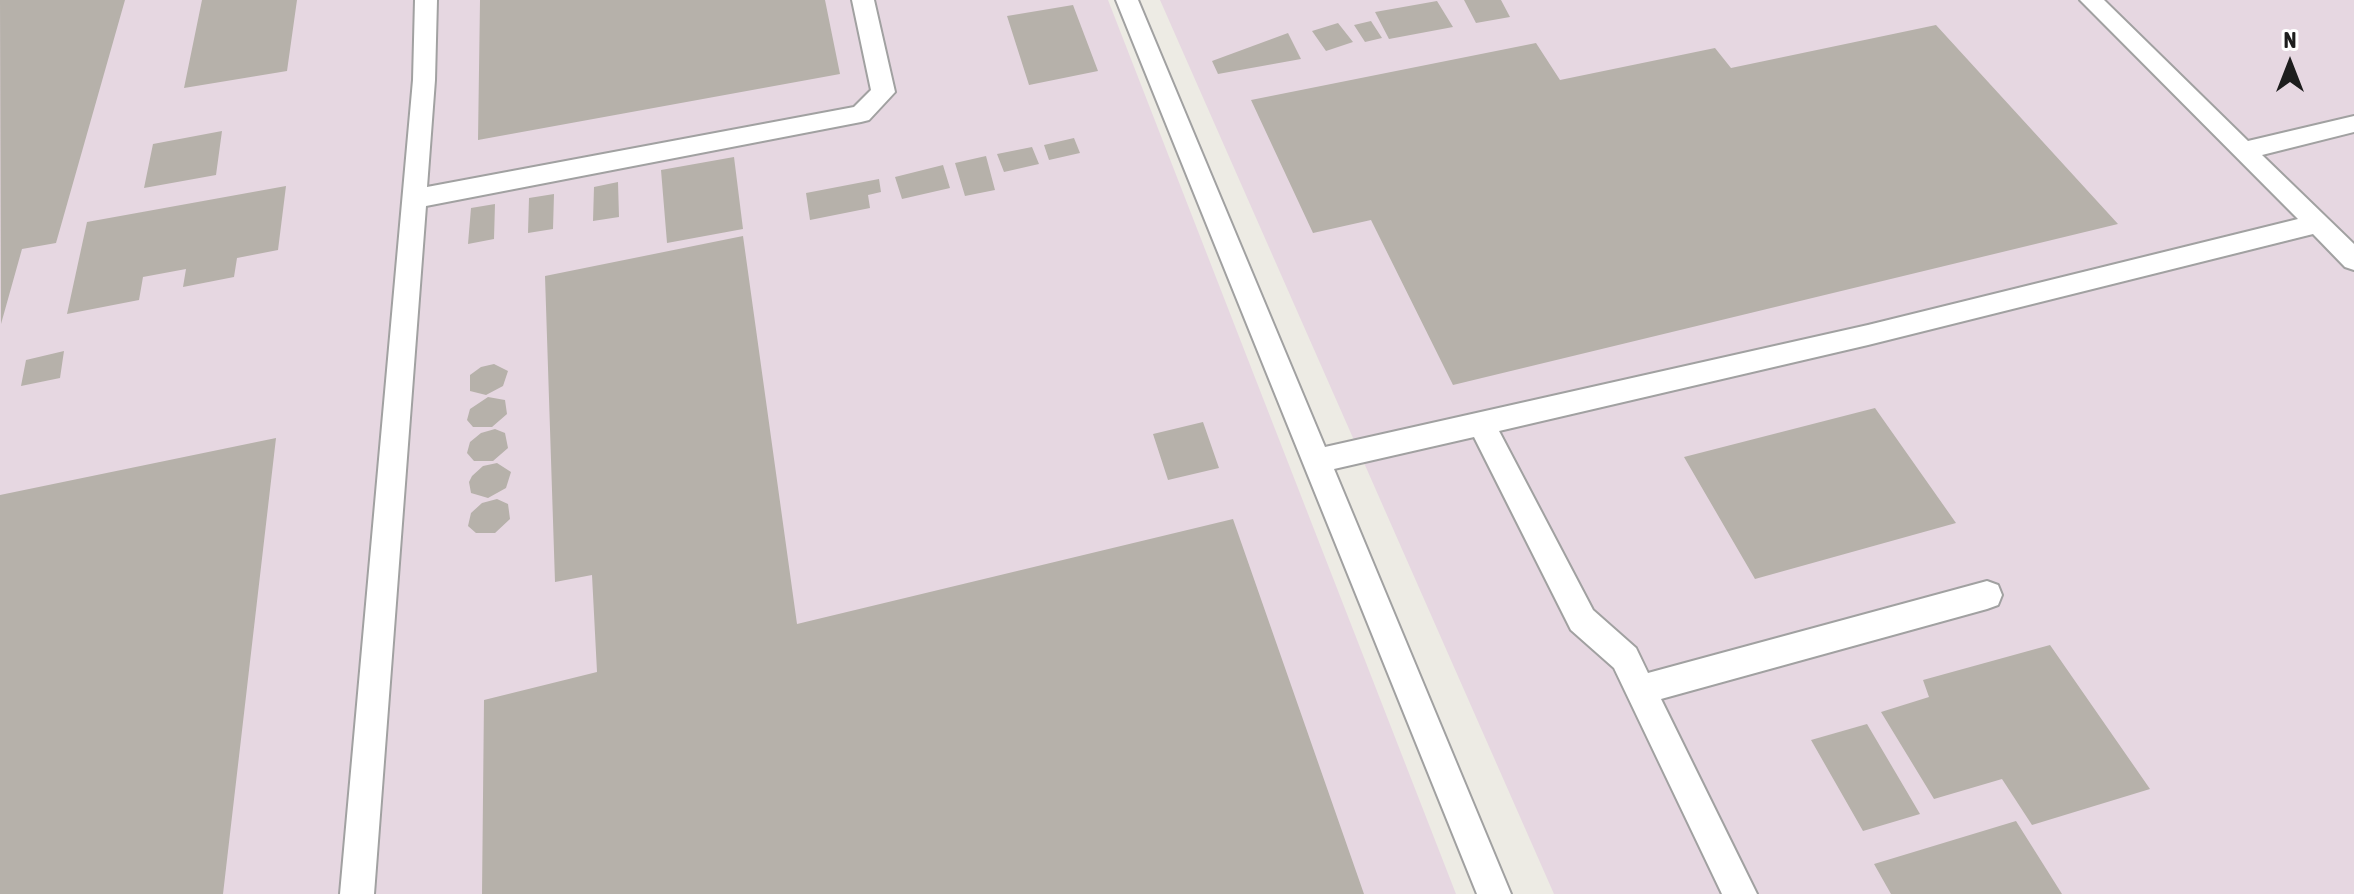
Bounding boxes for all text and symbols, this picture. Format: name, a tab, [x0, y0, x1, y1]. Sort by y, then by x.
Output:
north arrow	[2250, 24, 2330, 104]
text: N	[2284, 27, 2296, 53]

